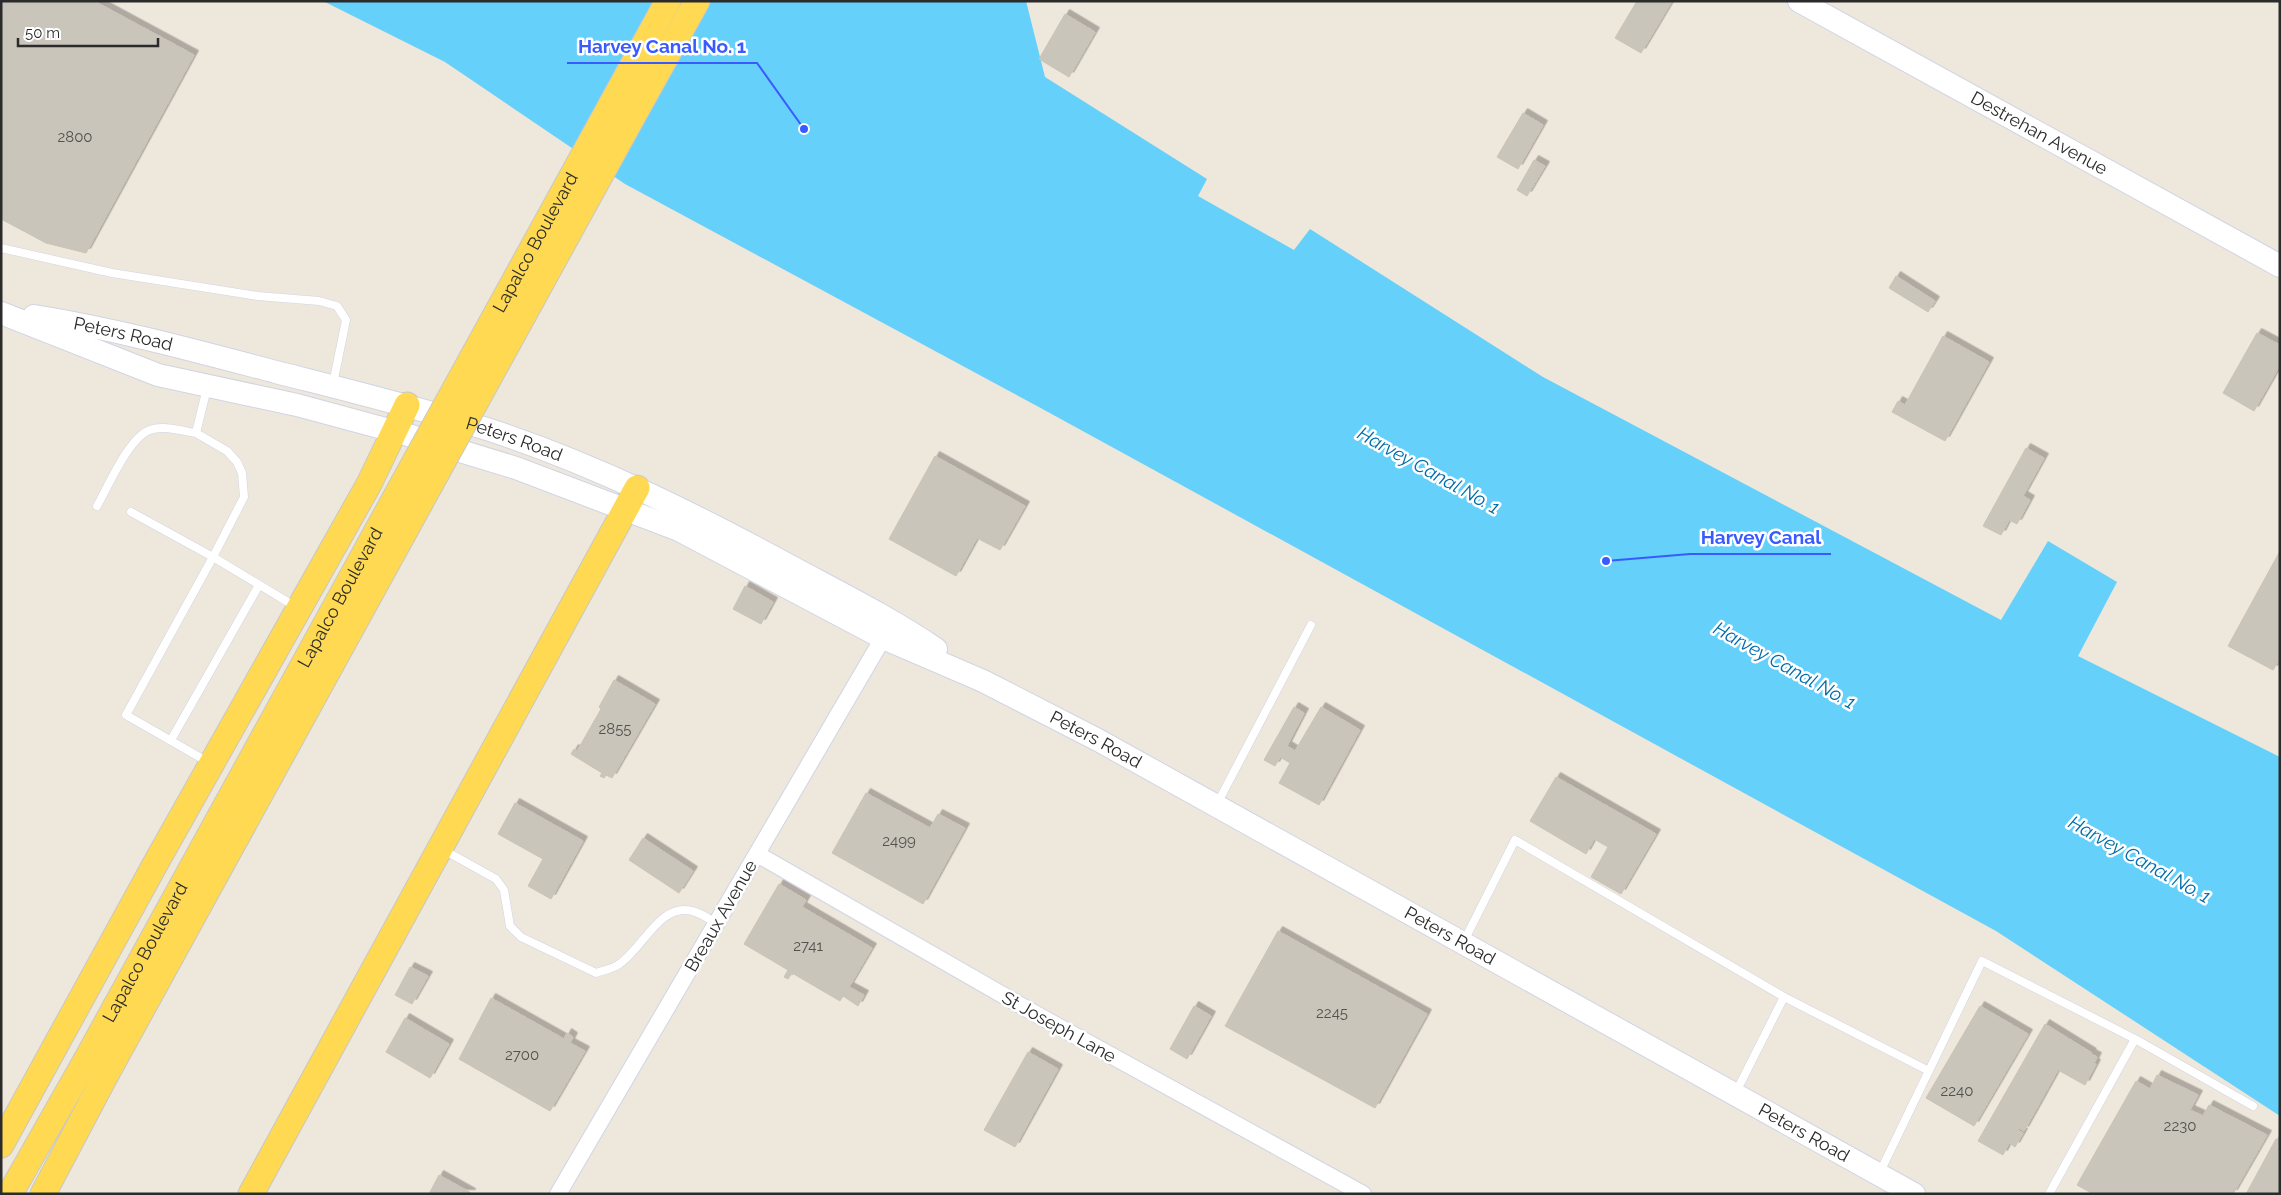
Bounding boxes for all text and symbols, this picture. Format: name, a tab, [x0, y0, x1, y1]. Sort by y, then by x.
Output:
scale bar	[18, 15, 158, 47]
text: 50 m	[25, 24, 60, 42]
callout: Harvey Canal No. 1	[567, 29, 757, 63]
text: Harvey Canal No. 1	[578, 35, 746, 57]
street label: Destrehan Avenue	[1967, 87, 2112, 179]
house number: 2800	[57, 128, 93, 146]
street label: Lapalco Boulevard	[488, 169, 582, 316]
street label: Peters Road	[72, 312, 175, 355]
street label: Peters Road	[464, 412, 566, 465]
water label: Harvey Canal No. 1	[1354, 422, 1504, 518]
callout: Harvey Canal	[1690, 520, 1831, 554]
street label: Lapalco Boulevard	[293, 524, 387, 671]
text: Harvey Canal	[1701, 526, 1822, 548]
water label: Harvey Canal No. 1	[1710, 617, 1860, 713]
street label: Peters Road	[1047, 706, 1145, 772]
house number: 2855	[598, 720, 632, 738]
water label: Harvey Canal No. 1	[2065, 811, 2215, 907]
house number: 2499	[882, 832, 916, 850]
street label: Breaux Avenue	[680, 856, 761, 975]
street label: Lapalco Boulevard	[98, 879, 192, 1026]
street label: Peters Road	[1401, 902, 1499, 969]
house number: 2741	[793, 937, 823, 955]
street label: St Joseph Lane	[999, 987, 1120, 1067]
house number: 2245	[1316, 1004, 1348, 1022]
house number: 2700	[505, 1046, 539, 1064]
house number: 2240	[1940, 1082, 1974, 1100]
street label: Peters Road	[1755, 1099, 1853, 1166]
house number: 2230	[2164, 1117, 2196, 1135]

